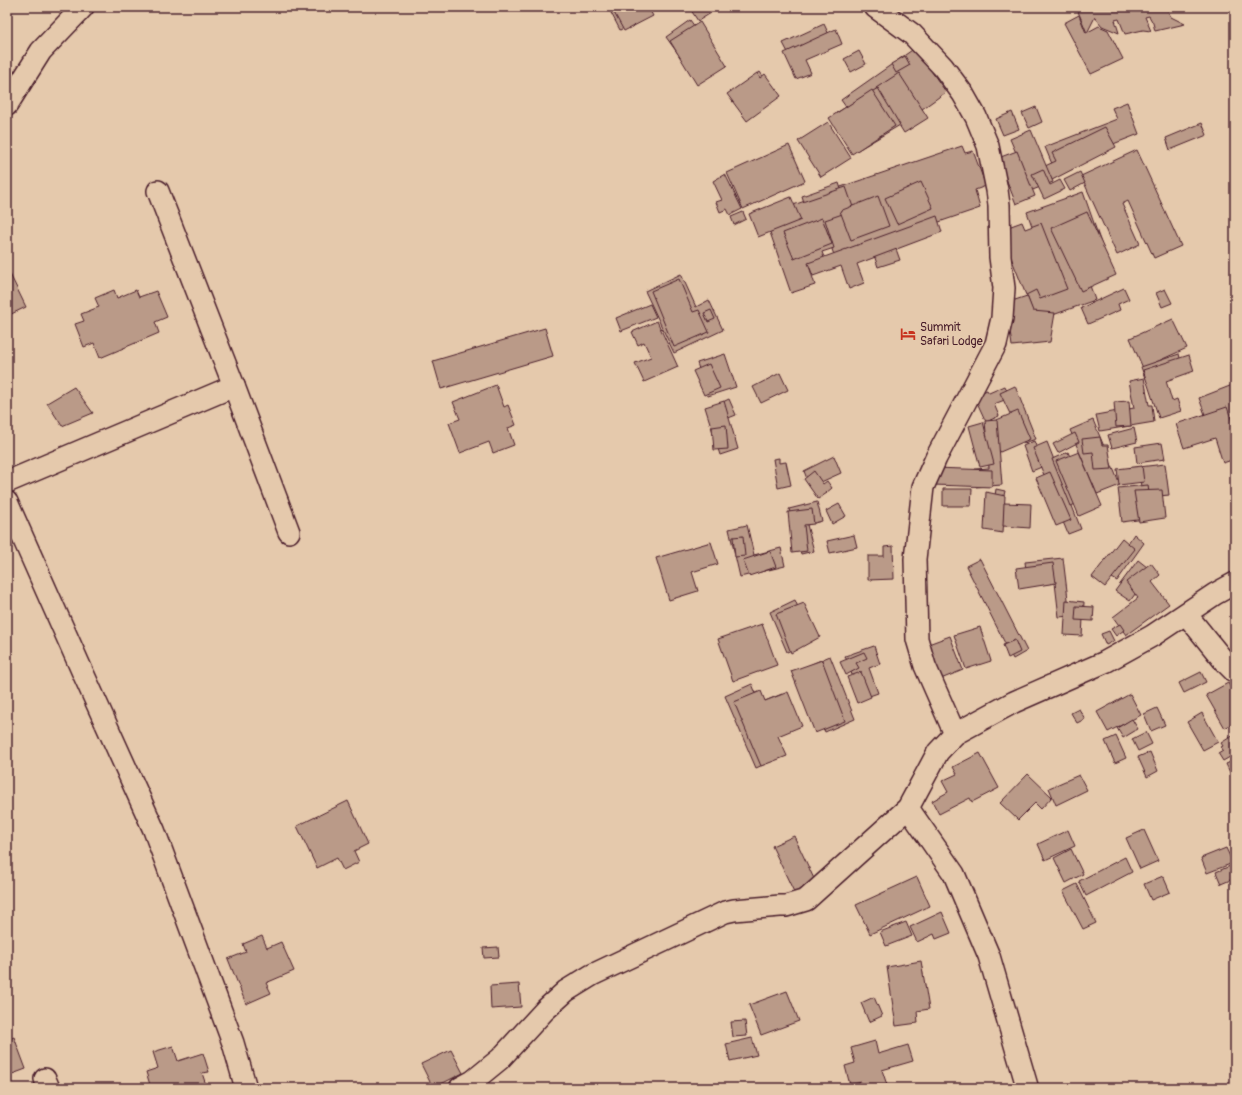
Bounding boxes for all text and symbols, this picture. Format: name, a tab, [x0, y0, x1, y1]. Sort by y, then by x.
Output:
place label: Summit Safari Lodge	[920, 320, 983, 349]
hotel icon: Summit Safari Lodge	[899, 325, 917, 343]

